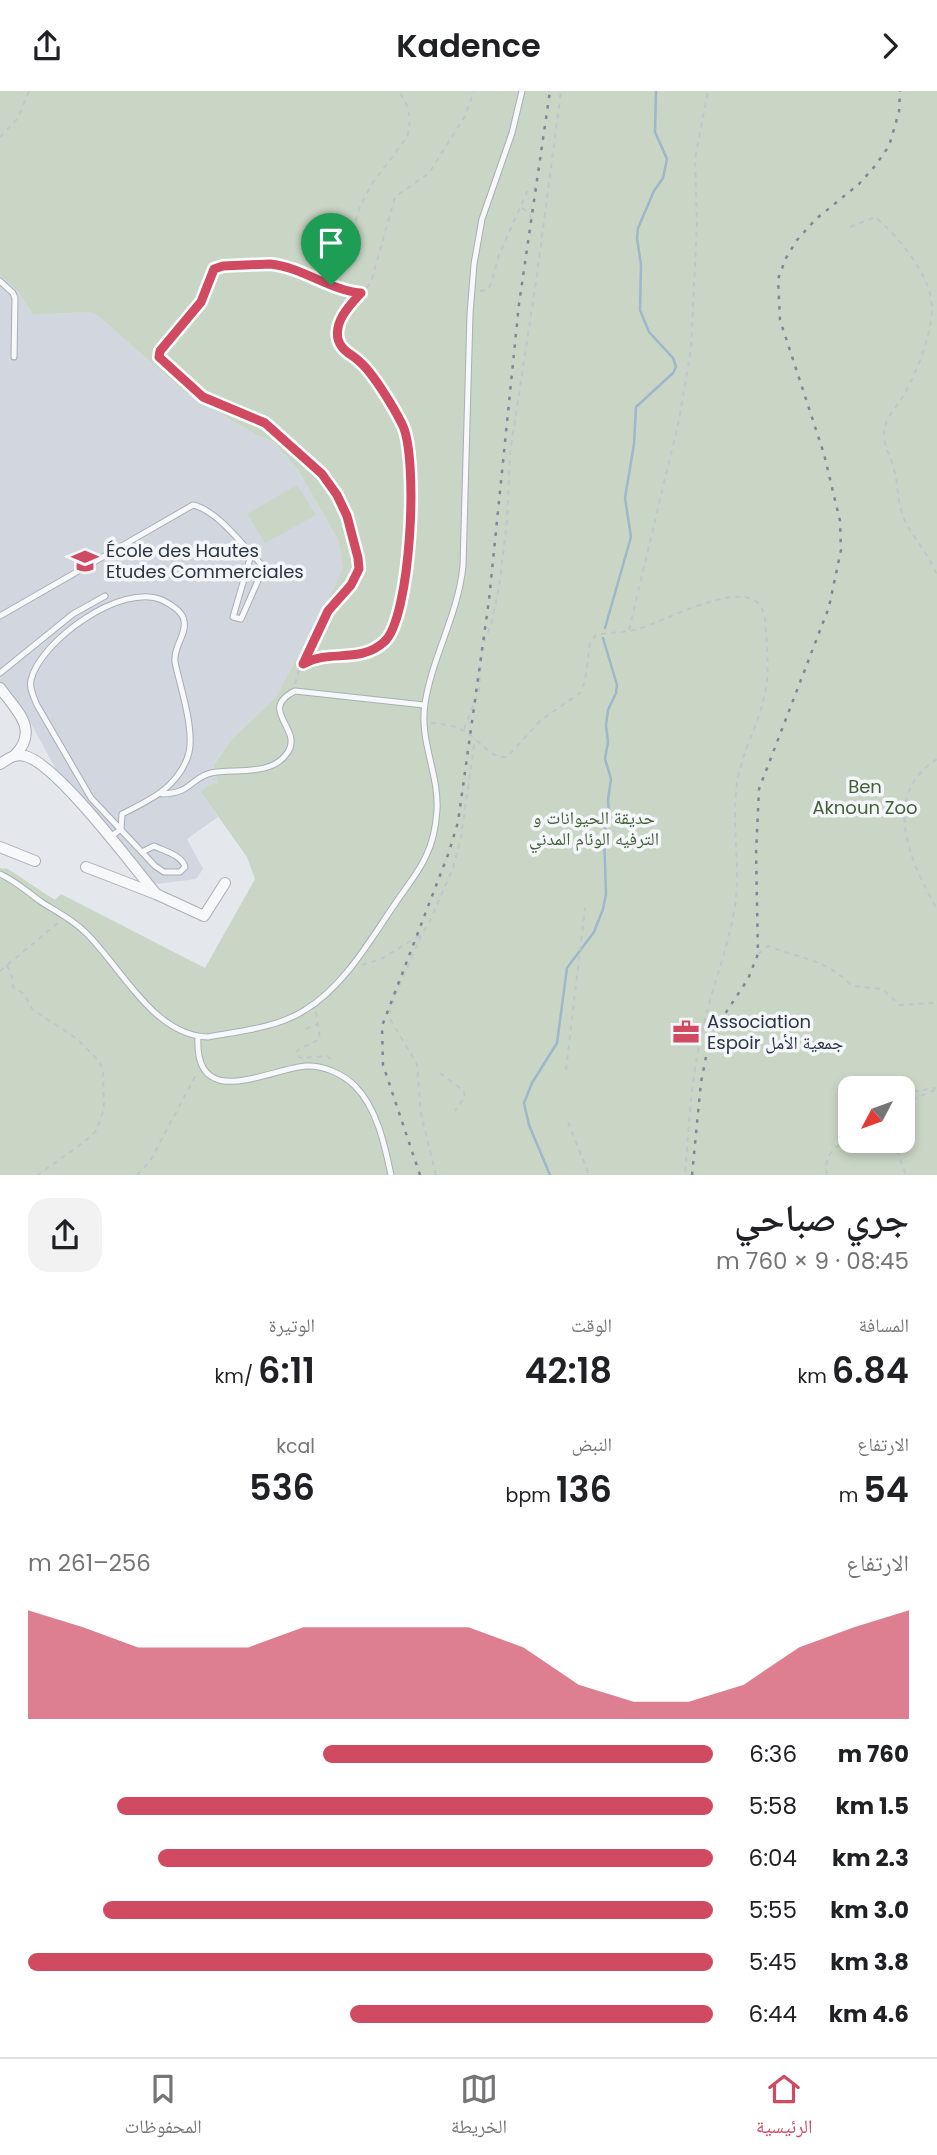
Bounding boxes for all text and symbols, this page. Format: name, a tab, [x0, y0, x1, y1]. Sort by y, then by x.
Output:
text: Kadence	[396, 23, 541, 68]
icon: share	[28, 27, 66, 65]
icon: forward	[871, 27, 909, 65]
pin	[301, 213, 361, 285]
icon: arrive	[312, 224, 350, 262]
place label: École des Hautes Etudes Commerciales	[106, 538, 304, 584]
school or university icon: École des Hautes Etudes Commerciales	[70, 546, 100, 576]
park label: Ben Aknoun Zoo	[812, 774, 918, 820]
park label: حديقة الحيوانات و الترفيه الوئام المدني	[529, 805, 659, 854]
place label: Association Espoir جمعية الأمل	[707, 1009, 844, 1055]
office icon: Association Espoir جمعية الأمل	[671, 1017, 701, 1047]
north arrow	[838, 1076, 915, 1153]
map controls	[838, 1076, 915, 1153]
text: جري صباحي	[734, 1191, 909, 1244]
button: share	[28, 1198, 102, 1272]
text: 08:45 · 9 × 760 m	[716, 1245, 909, 1277]
text: الوتيرة	[269, 1312, 315, 1339]
text: الوقت	[571, 1312, 612, 1339]
text: المسافة	[859, 1312, 909, 1339]
text: 6:11	[258, 1346, 315, 1395]
text: 42:18	[524, 1346, 612, 1395]
text: 6.84	[832, 1346, 909, 1395]
text: /km	[215, 1363, 258, 1390]
text: km	[797, 1363, 832, 1390]
text: النبض	[571, 1431, 612, 1458]
text: الارتفاع	[857, 1431, 909, 1458]
text: kcal	[276, 1433, 315, 1460]
text: 536	[249, 1463, 315, 1512]
text: 136	[556, 1465, 612, 1514]
text: 54	[863, 1465, 909, 1514]
text: bpm	[506, 1482, 556, 1509]
text: m	[839, 1482, 863, 1509]
text: 256–261 m	[28, 1547, 151, 1579]
text: الارتفاع	[846, 1547, 909, 1579]
text: 6:36	[749, 1738, 797, 1770]
text: 760 m	[838, 1738, 909, 1770]
text: 5:58	[749, 1790, 797, 1822]
text: 1.5 km	[835, 1790, 909, 1822]
text: 6:04	[749, 1842, 797, 1874]
text: 2.3 km	[832, 1842, 909, 1874]
text: 5:55	[749, 1894, 797, 1926]
text: 3.0 km	[830, 1894, 909, 1926]
text: 5:45	[749, 1946, 797, 1978]
text: 3.8 km	[830, 1946, 909, 1978]
text: 6:44	[749, 1998, 797, 2030]
text: 4.6 km	[829, 1998, 909, 2030]
tab: المحفوظات	[125, 2070, 202, 2145]
tab: الخريطة	[451, 2070, 507, 2145]
tab: الرئيسية	[756, 2070, 812, 2145]

